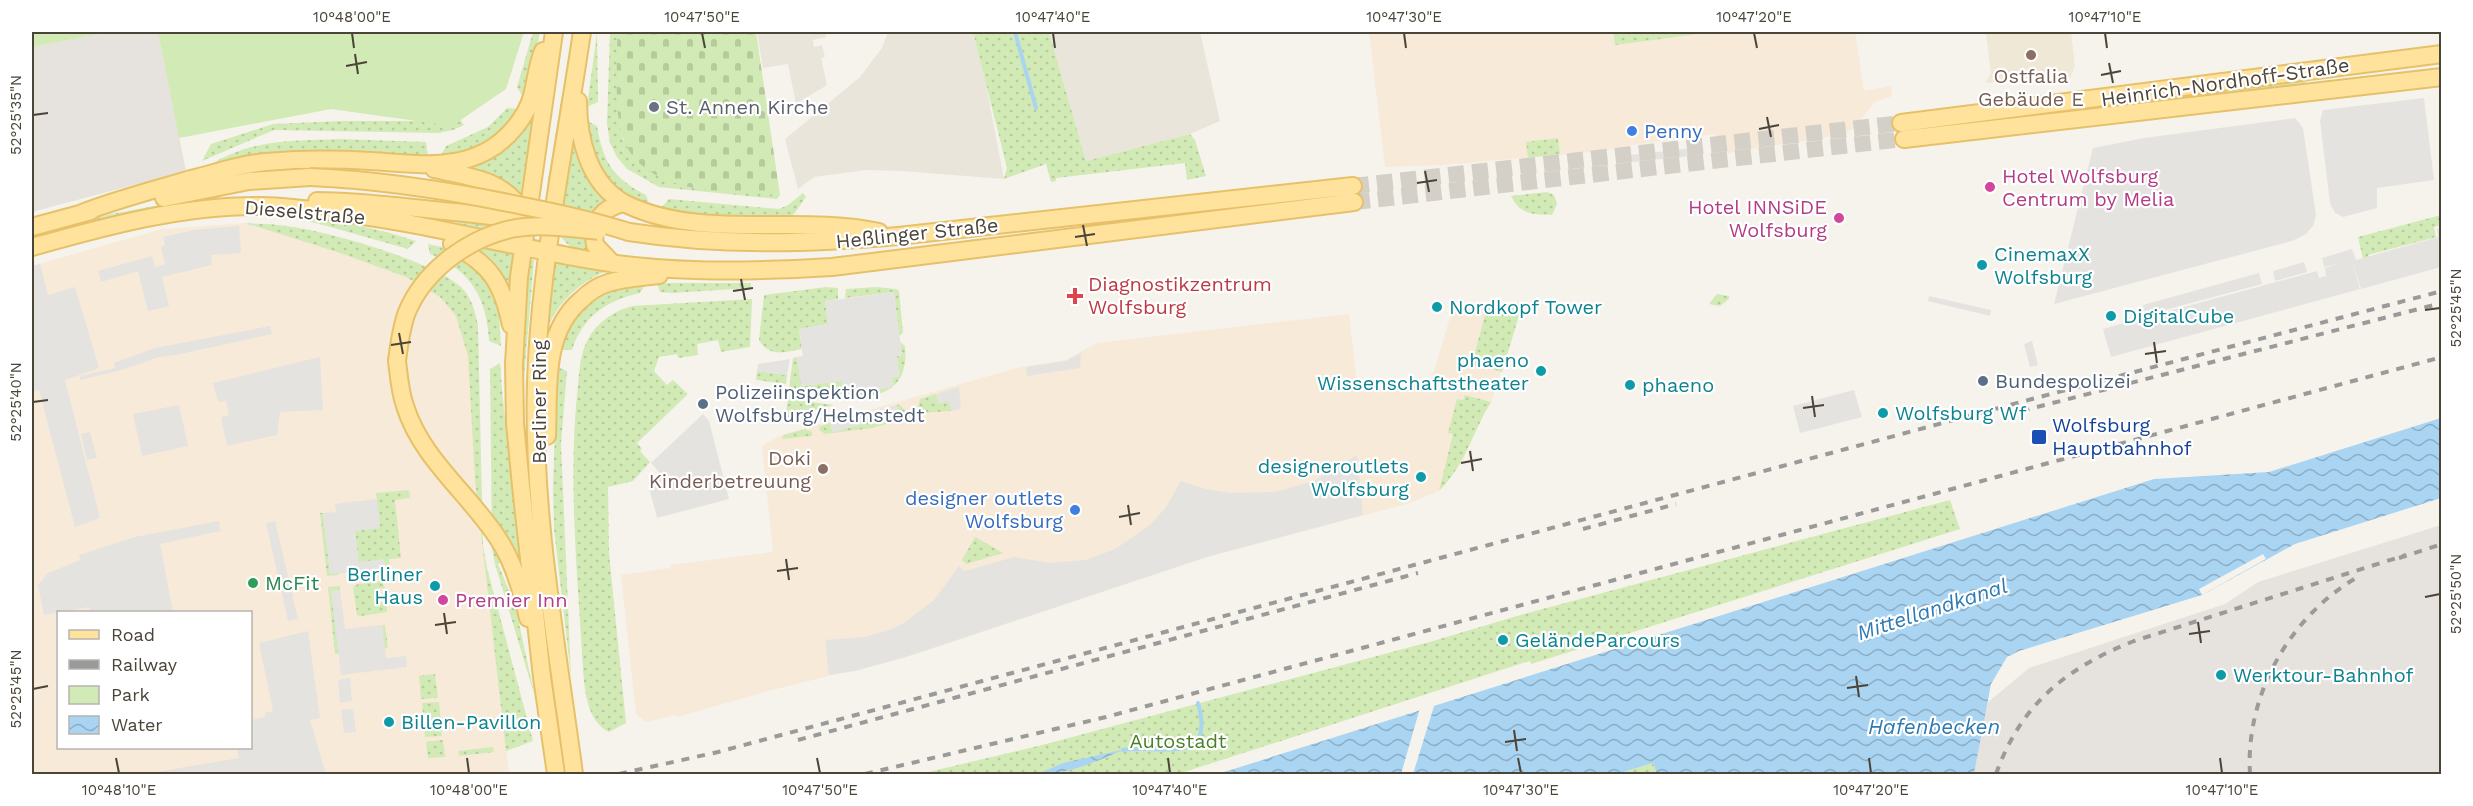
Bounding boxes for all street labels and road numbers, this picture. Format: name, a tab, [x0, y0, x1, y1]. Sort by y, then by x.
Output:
street label: Heinrich-Nordhoff-Straße	[2099, 53, 2351, 111]
street label: Dieselstraße	[243, 195, 367, 229]
street label: Heßlinger Straße	[835, 213, 999, 253]
street label: Berliner Ring	[527, 340, 551, 464]

